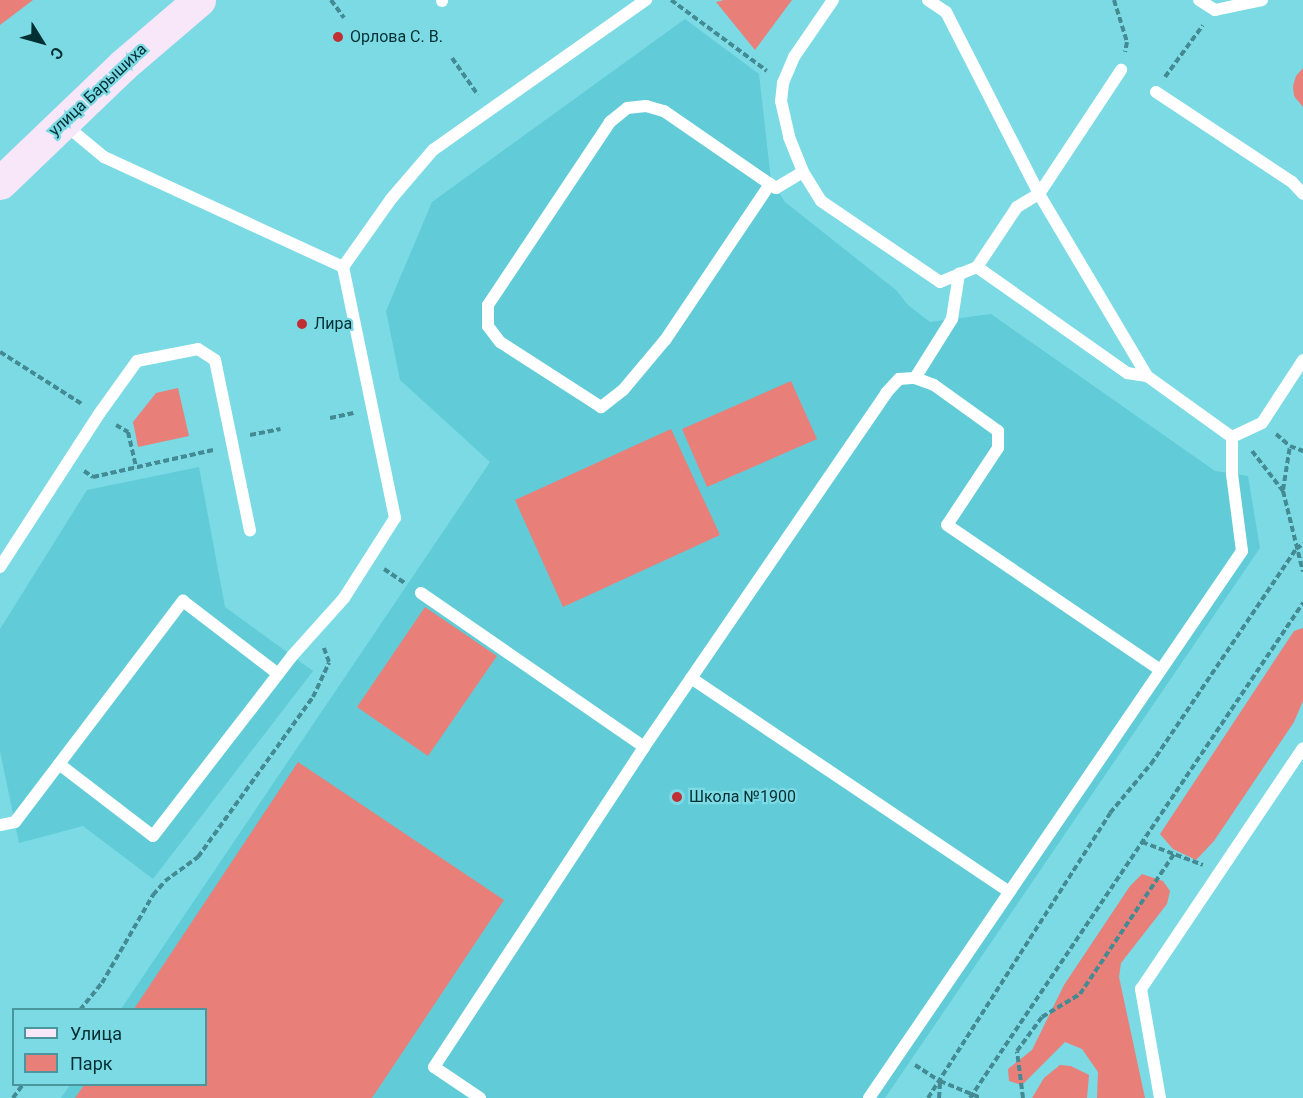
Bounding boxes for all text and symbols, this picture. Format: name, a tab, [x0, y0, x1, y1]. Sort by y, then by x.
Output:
north arrow	[12, 12, 72, 72]
place label: Орлова С. В.	[350, 27, 443, 47]
marker: Орлова С. В.	[331, 30, 345, 44]
street label: улица Барышиха	[45, 40, 151, 140]
text: С	[46, 43, 68, 63]
place label: Лира	[314, 314, 352, 334]
marker: Лира	[295, 317, 309, 331]
place label: Школа №1900	[689, 787, 796, 807]
marker: Школа №1900	[670, 790, 684, 804]
legend	[12, 1008, 207, 1086]
text: Улица	[70, 1023, 122, 1044]
text: Парк	[70, 1053, 112, 1074]

